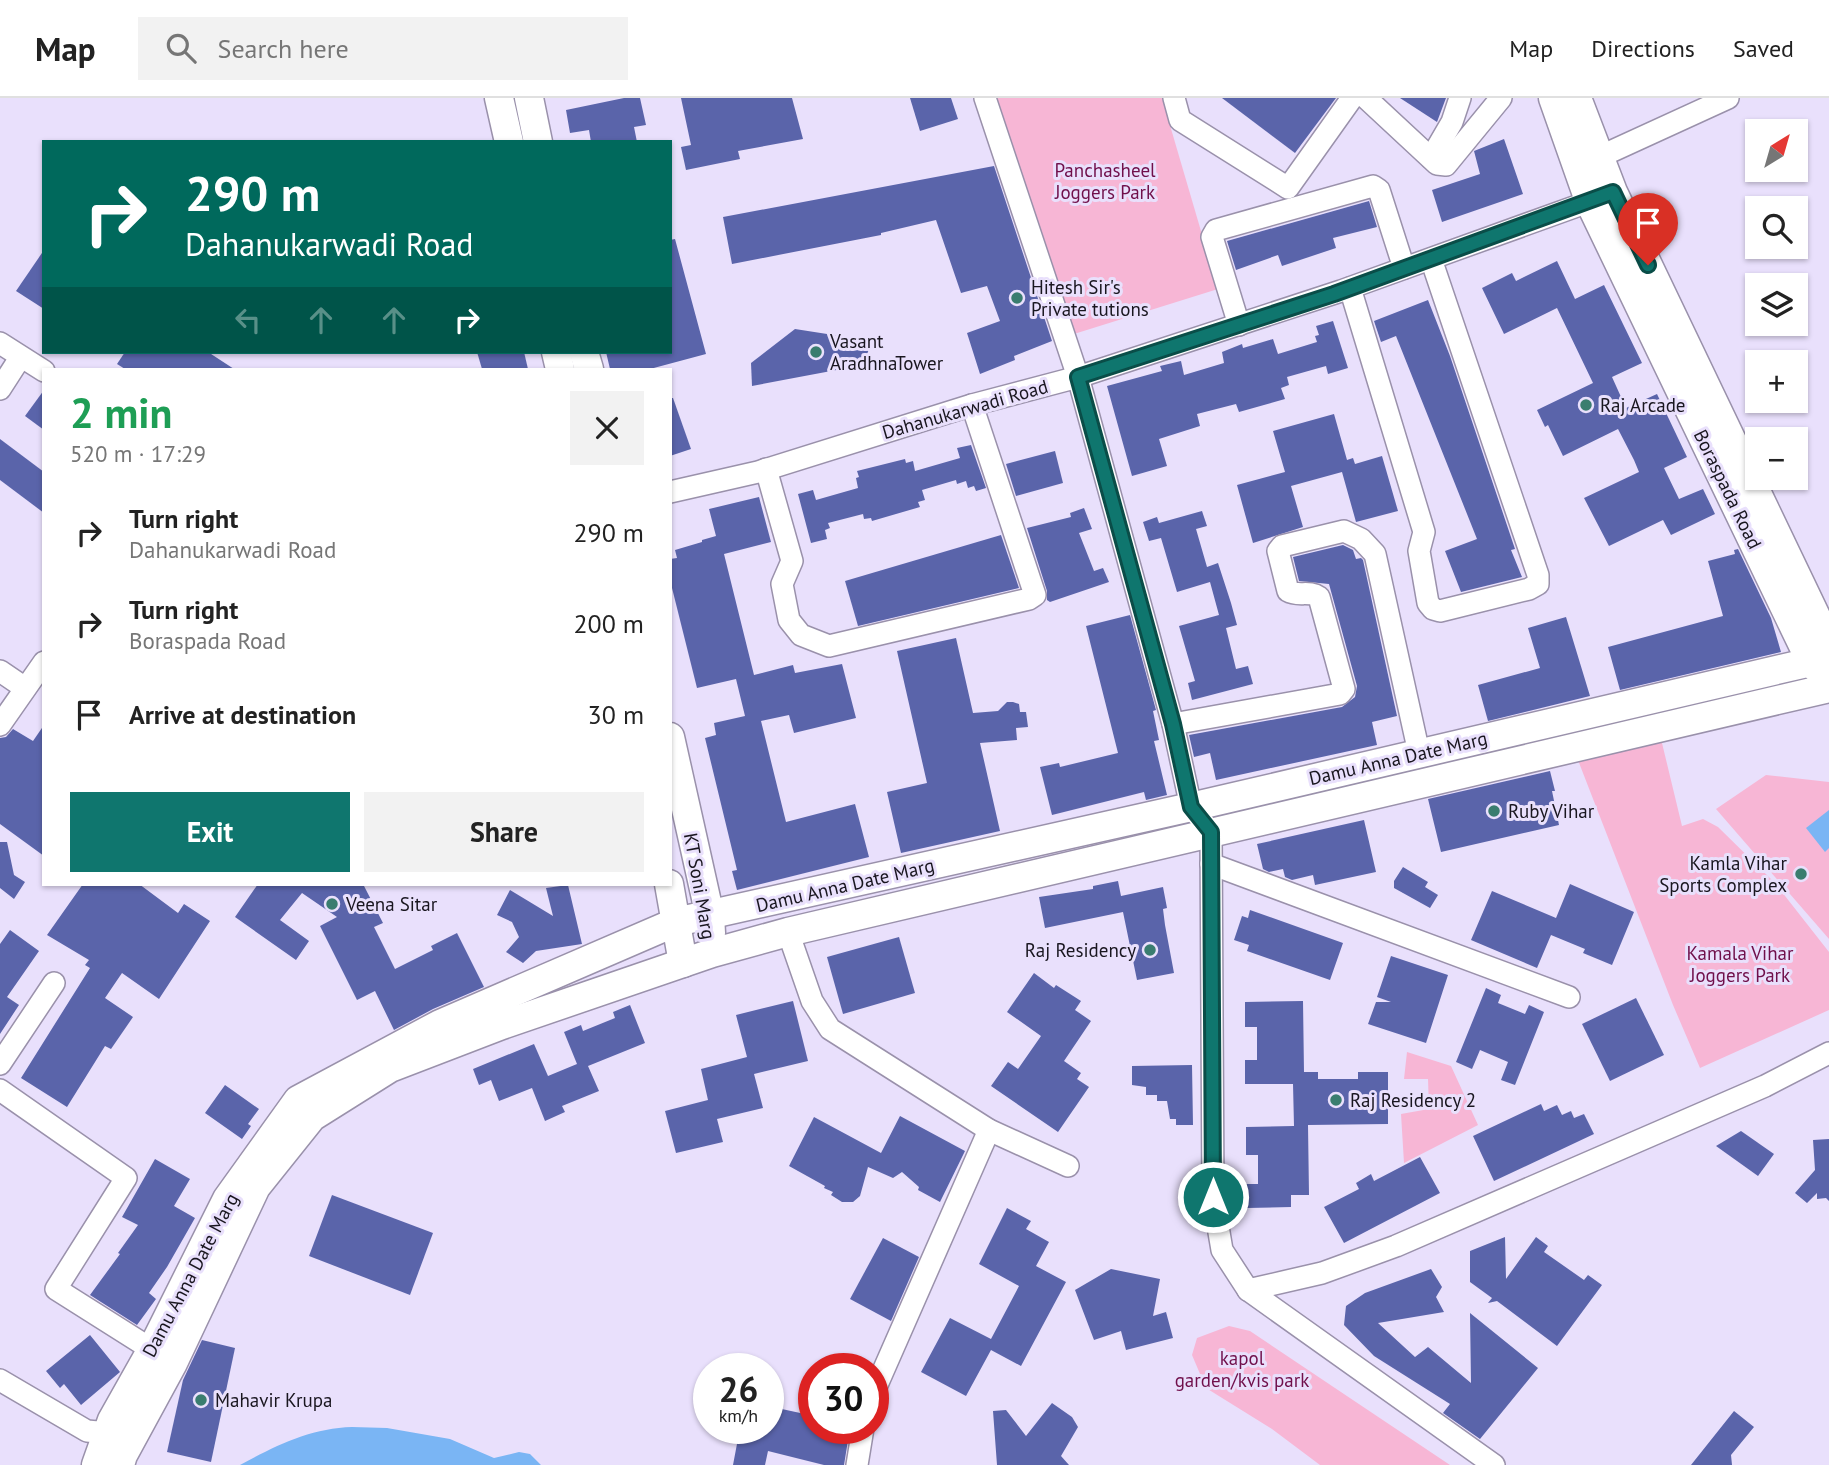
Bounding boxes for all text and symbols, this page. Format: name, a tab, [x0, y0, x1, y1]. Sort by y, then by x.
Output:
search box	[138, 17, 628, 80]
text: Map	[35, 27, 96, 70]
icon: search	[162, 29, 200, 67]
text: Search here	[218, 32, 349, 65]
text: Map	[1509, 33, 1553, 64]
text: Directions	[1591, 33, 1695, 64]
text: Saved	[1733, 33, 1794, 64]
north arrow	[1745, 119, 1808, 182]
map controls	[1745, 119, 1808, 490]
park label: Panchasheel Joggers Park	[1054, 158, 1156, 204]
text: 290 m	[185, 161, 320, 225]
icon: right	[70, 168, 161, 259]
pin	[1618, 193, 1678, 265]
button: search	[1745, 196, 1808, 259]
icon: arrive	[1629, 204, 1667, 242]
text: Dahanukarwadi Road	[185, 223, 473, 265]
button: layers	[1745, 273, 1808, 336]
place label: Hitesh Sir's Private tutions	[1031, 275, 1149, 321]
marker: Hitesh Sir's Private tutions	[1009, 290, 1025, 306]
icon: left	[229, 301, 267, 339]
icon: ahead	[302, 301, 340, 339]
icon: ahead	[375, 301, 413, 339]
icon: right	[448, 301, 486, 339]
place label: Vasant AradhnaTower	[829, 329, 944, 375]
marker: Vasant AradhnaTower	[808, 344, 824, 360]
button: +	[1745, 350, 1808, 413]
street label: Dahanukarwadi Road	[879, 374, 1051, 444]
text: 2 min	[70, 385, 172, 440]
button: close	[570, 391, 644, 465]
place label: Raj Arcade	[1600, 393, 1686, 417]
marker: Raj Arcade	[1578, 397, 1594, 413]
street label: Boraspada Road	[1689, 425, 1767, 553]
button: −	[1745, 427, 1808, 490]
text: 520 m · 17:29	[70, 439, 206, 468]
text: Turn right	[129, 502, 238, 535]
icon: right	[70, 514, 108, 552]
text: 290 m	[573, 516, 644, 549]
text: Dahanukarwadi Road	[129, 535, 336, 564]
text: Turn right	[129, 593, 238, 626]
icon: right	[70, 605, 108, 643]
text: 200 m	[573, 607, 644, 640]
text: Boraspada Road	[129, 626, 286, 655]
icon: arrive	[70, 696, 108, 734]
text: Arrive at destination	[129, 698, 356, 731]
text: 30 m	[588, 698, 644, 731]
street label: Damu Anna Date Marg	[1306, 726, 1490, 790]
button: Exit	[70, 792, 350, 872]
button: Share	[364, 792, 644, 872]
place label: Ruby Vihar	[1508, 799, 1595, 823]
marker: Ruby Vihar	[1486, 803, 1502, 819]
street label: KT Soni Marg	[679, 831, 721, 941]
place label: Kamla Vihar Sports Complex	[1659, 851, 1788, 897]
street label: Damu Anna Date Marg	[753, 853, 937, 917]
marker: Kamla Vihar Sports Complex	[1793, 866, 1809, 882]
place label: Veena Sitar	[345, 892, 438, 916]
marker: Veena Sitar	[324, 896, 340, 912]
place label: Raj Residency	[1025, 938, 1136, 962]
park label: Kamala Vihar Joggers Park	[1687, 941, 1794, 987]
marker: Raj Residency	[1142, 942, 1158, 958]
place label: Raj Residency 2	[1350, 1088, 1476, 1112]
marker: Raj Residency 2	[1328, 1092, 1344, 1108]
position arrow	[1176, 1160, 1250, 1234]
street label: Damu Anna Date Marg	[137, 1189, 243, 1361]
park label: kapol garden/kvis park	[1175, 1346, 1309, 1392]
speed limit sign: 30	[798, 1353, 889, 1444]
text: 26	[719, 1366, 758, 1412]
place label: Mahavir Krupa	[215, 1388, 333, 1412]
marker: Mahavir Krupa	[193, 1392, 209, 1408]
text: km/h	[719, 1404, 758, 1427]

